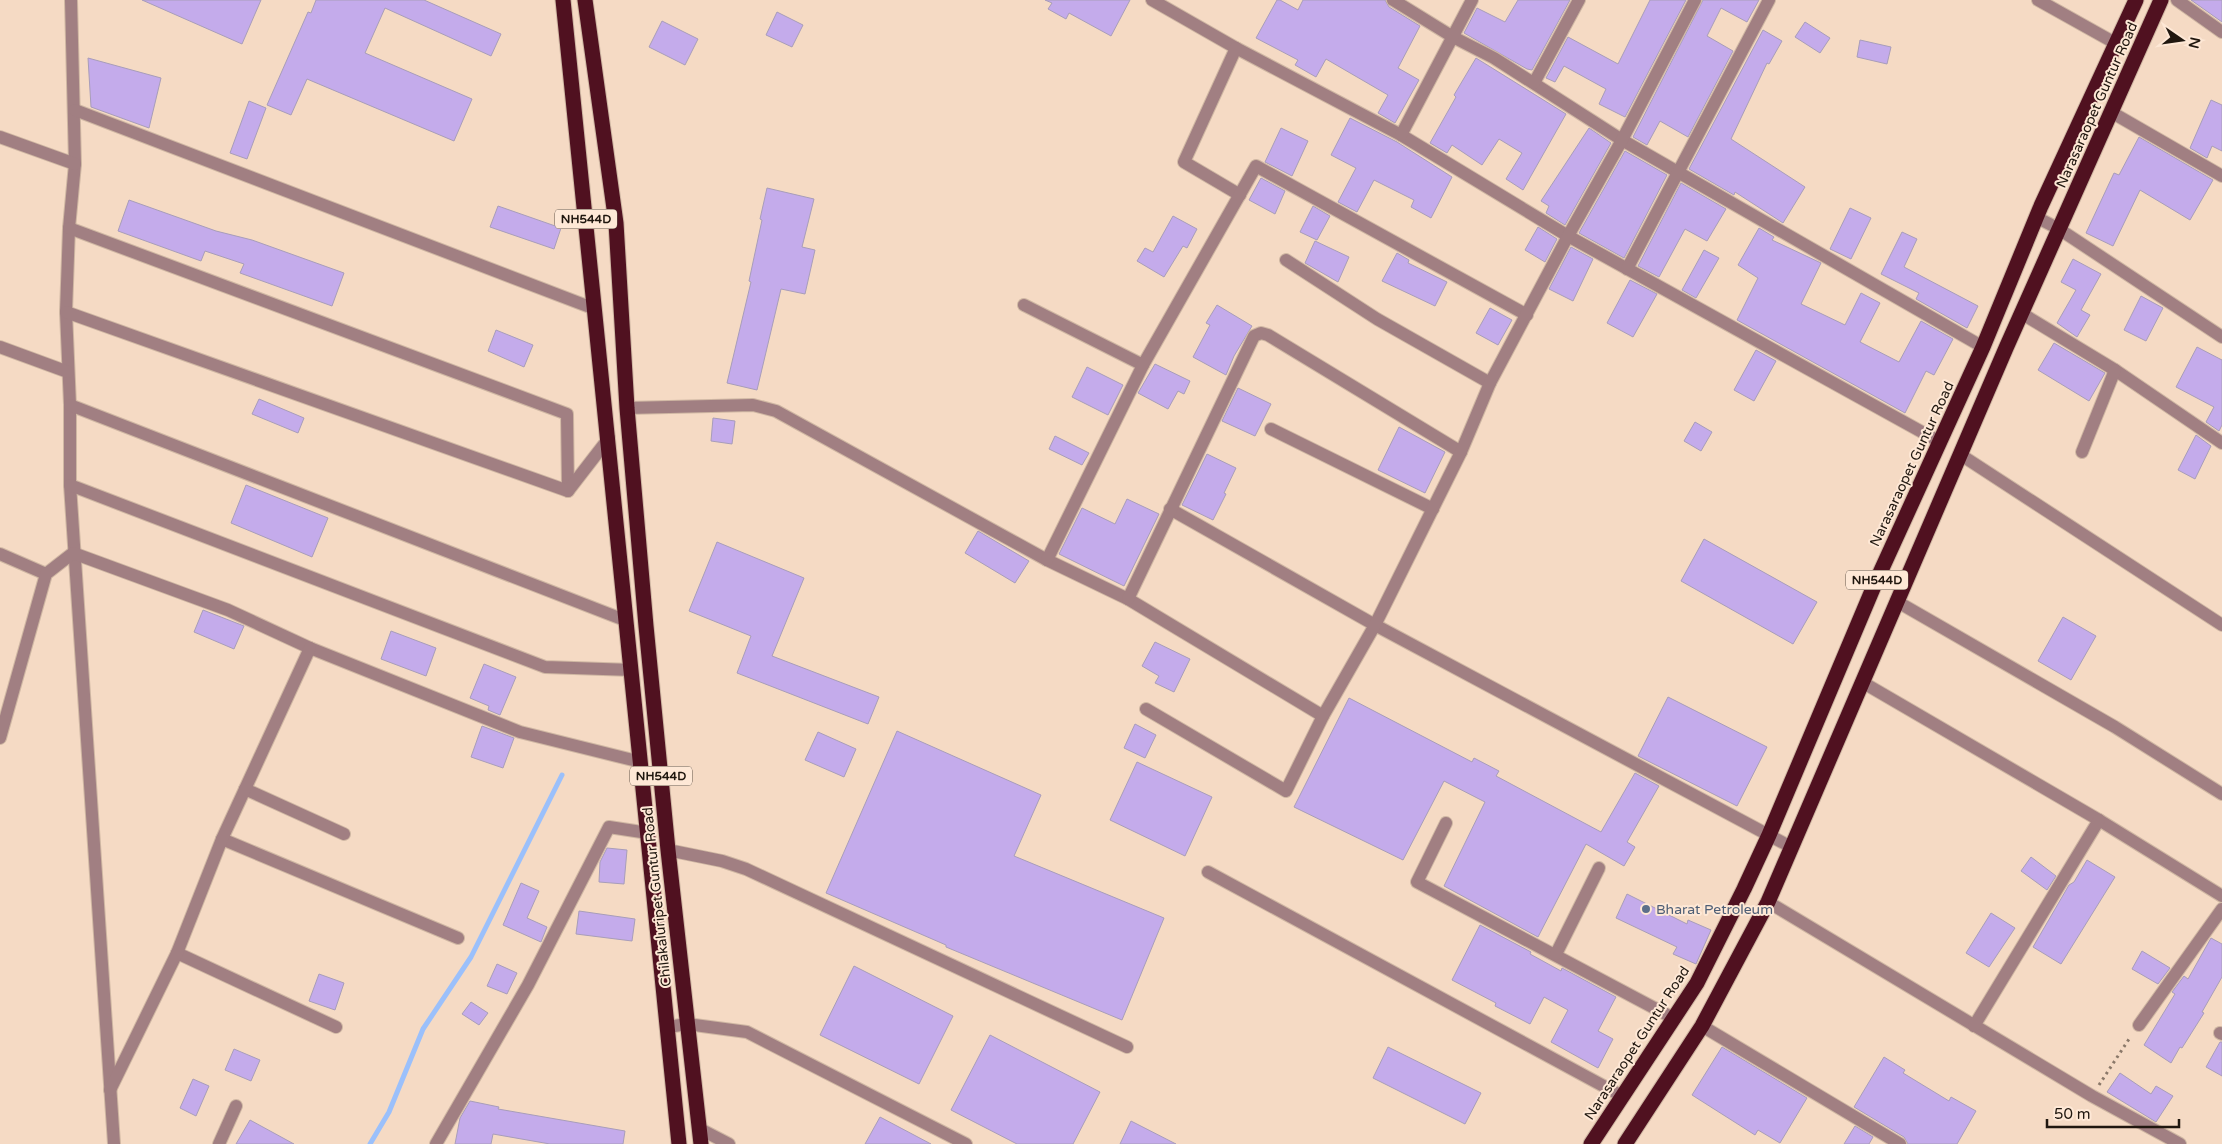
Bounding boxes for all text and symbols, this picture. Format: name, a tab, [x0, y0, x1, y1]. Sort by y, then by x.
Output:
north arrow	[2157, 15, 2207, 65]
street label: Narasaraopet Guntur Road	[2053, 19, 2141, 191]
text: N	[2185, 35, 2204, 50]
road number: NH544D	[555, 210, 617, 228]
street label: Narasaraopet Guntur Road	[1866, 379, 1958, 549]
road number: NH544D	[1846, 570, 1908, 590]
road number: NH544D	[630, 766, 692, 786]
street label: Chilakaluripet Guntur Road	[639, 806, 675, 988]
place label: Bharat Petroleum	[1656, 901, 1773, 918]
marker: Bharat Petroleum	[1640, 903, 1652, 915]
street label: Narasaraopet Guntur Road	[1581, 963, 1693, 1123]
scale bar	[2047, 1096, 2180, 1128]
text: 50 m	[2054, 1105, 2091, 1123]

